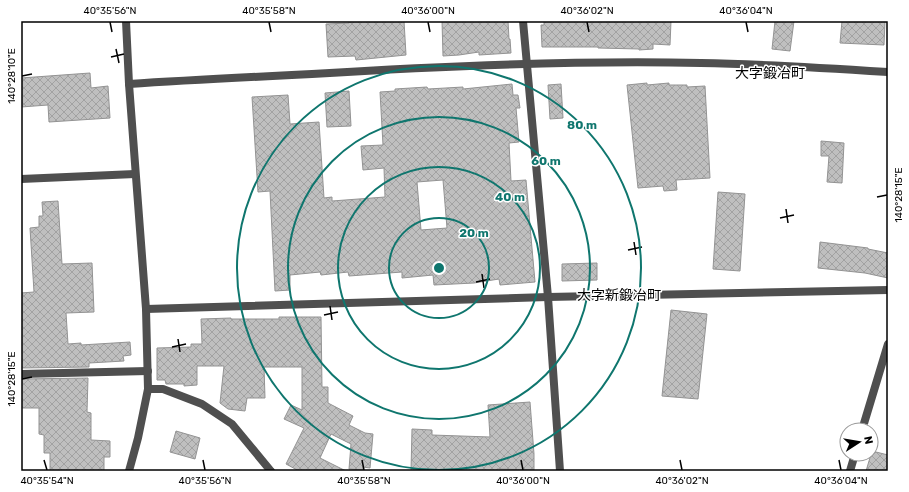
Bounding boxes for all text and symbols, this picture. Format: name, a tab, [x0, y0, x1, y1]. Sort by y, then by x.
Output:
text: 40°35'56"N	[84, 5, 136, 17]
text: 40°35'58"N	[242, 5, 296, 17]
text: 40°36'00"N	[401, 5, 455, 17]
text: 40°36'02"N	[560, 5, 614, 17]
text: 40°36'04"N	[719, 5, 773, 17]
text: 140°28'10"E	[6, 48, 18, 104]
district label: 大字鍛冶町	[735, 65, 805, 82]
text: 80 m	[567, 118, 597, 132]
text: 60 m	[531, 154, 561, 168]
text: 140°28'15"E	[893, 167, 905, 223]
text: 40 m	[495, 190, 525, 204]
text: 20 m	[459, 226, 489, 240]
centre of rings	[432, 261, 446, 275]
district label: 大字新鍛冶町	[577, 287, 661, 304]
text: 140°28'15"E	[6, 351, 18, 407]
north arrow	[839, 422, 879, 462]
text: N	[861, 435, 875, 445]
text: 40°35'54"N	[20, 475, 74, 487]
text: 40°35'56"N	[179, 475, 231, 487]
text: 40°35'58"N	[337, 475, 391, 487]
text: 40°36'00"N	[496, 475, 550, 487]
text: 40°36'02"N	[655, 475, 709, 487]
text: 40°36'04"N	[814, 475, 868, 487]

